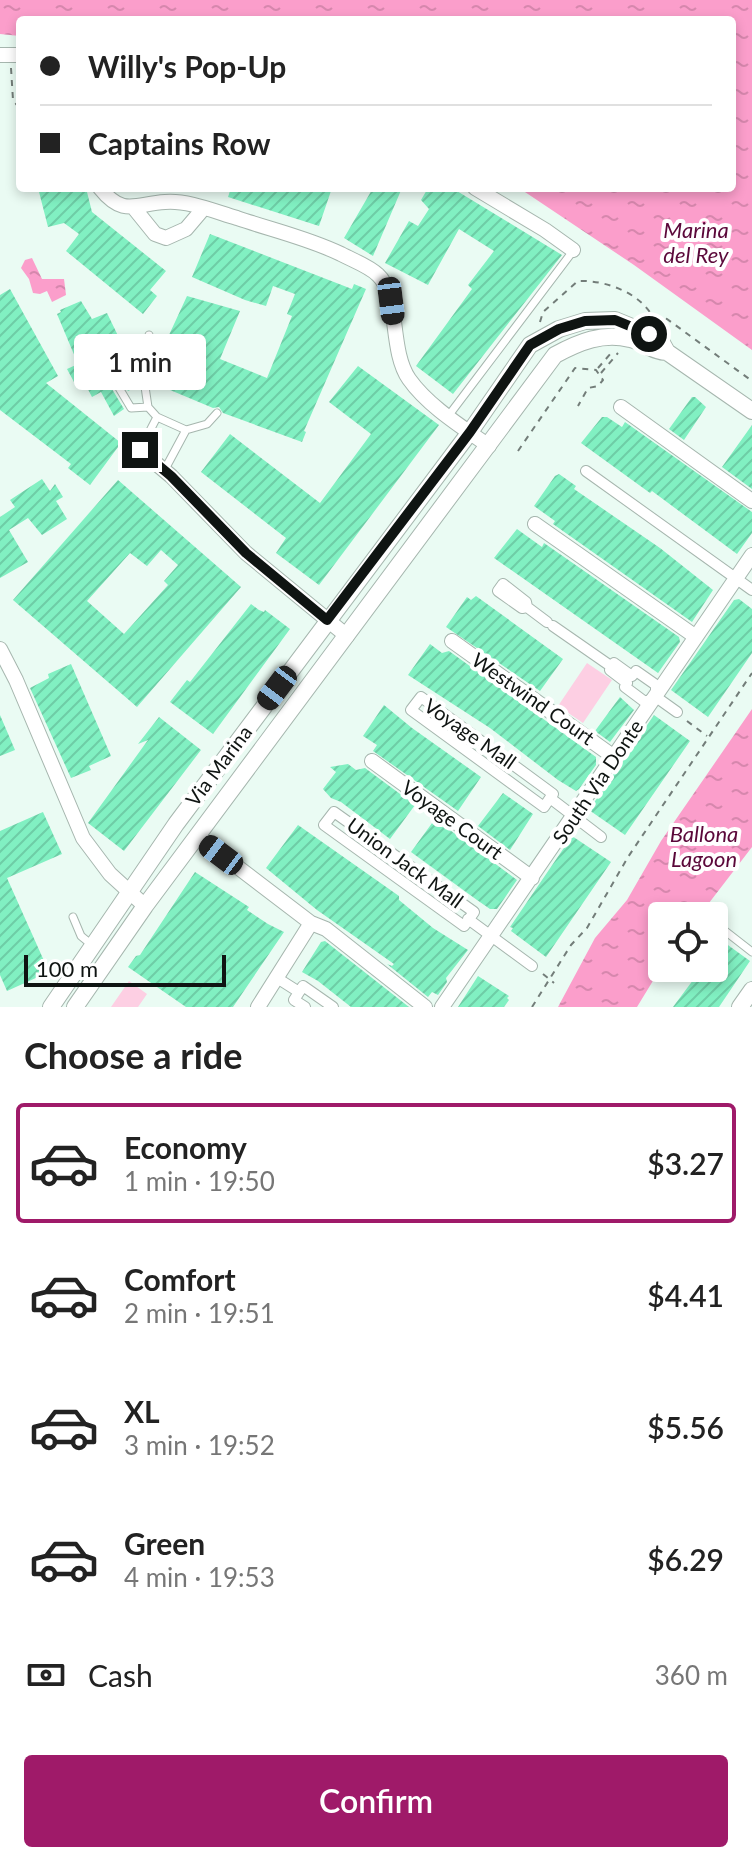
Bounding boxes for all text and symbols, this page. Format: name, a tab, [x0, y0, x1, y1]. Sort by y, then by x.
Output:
text: Willy's Pop-Up	[88, 48, 286, 84]
text: Captains Row	[88, 125, 271, 161]
water label: Marina del Rey	[663, 216, 729, 268]
car	[376, 276, 406, 326]
route start	[631, 316, 667, 352]
callout: 1 min	[74, 334, 206, 390]
text: 1 min	[108, 346, 172, 378]
route end	[122, 432, 158, 468]
street label: Westwind Court	[468, 647, 599, 749]
car	[253, 662, 301, 714]
street label: Voyage Mall	[420, 693, 521, 774]
street label: South Via Donte	[547, 715, 648, 848]
street label: Via Marina	[180, 720, 256, 810]
street label: Voyage Court	[397, 774, 508, 864]
street label: Union Jack Mall	[343, 812, 468, 912]
water label: Ballona Lagoon	[670, 820, 738, 872]
car	[195, 831, 247, 879]
map controls	[648, 902, 728, 982]
button: locate	[648, 902, 728, 982]
scale bar	[24, 951, 226, 987]
text: 100 m	[36, 955, 98, 982]
text: Choose a ride	[24, 1033, 243, 1077]
icon: car	[28, 1127, 100, 1199]
text: Economy	[124, 1129, 247, 1165]
text: $3.27	[647, 1145, 724, 1181]
text: 1 min · 19:50	[124, 1165, 275, 1197]
icon: car	[28, 1259, 100, 1331]
text: Comfort	[124, 1261, 236, 1297]
text: $4.41	[647, 1277, 724, 1313]
text: 2 min · 19:51	[124, 1297, 275, 1329]
icon: car	[28, 1391, 100, 1463]
text: XL	[124, 1393, 160, 1429]
text: $5.56	[647, 1409, 724, 1445]
text: 3 min · 19:52	[124, 1429, 275, 1461]
icon: car	[28, 1523, 100, 1595]
text: Green	[124, 1525, 205, 1561]
text: $6.29	[647, 1541, 724, 1577]
text: 4 min · 19:53	[124, 1561, 275, 1593]
icon: cash	[24, 1653, 68, 1697]
text: Cash	[88, 1657, 153, 1693]
text: 360 m	[655, 1659, 728, 1691]
button: Confirm	[24, 1755, 728, 1847]

